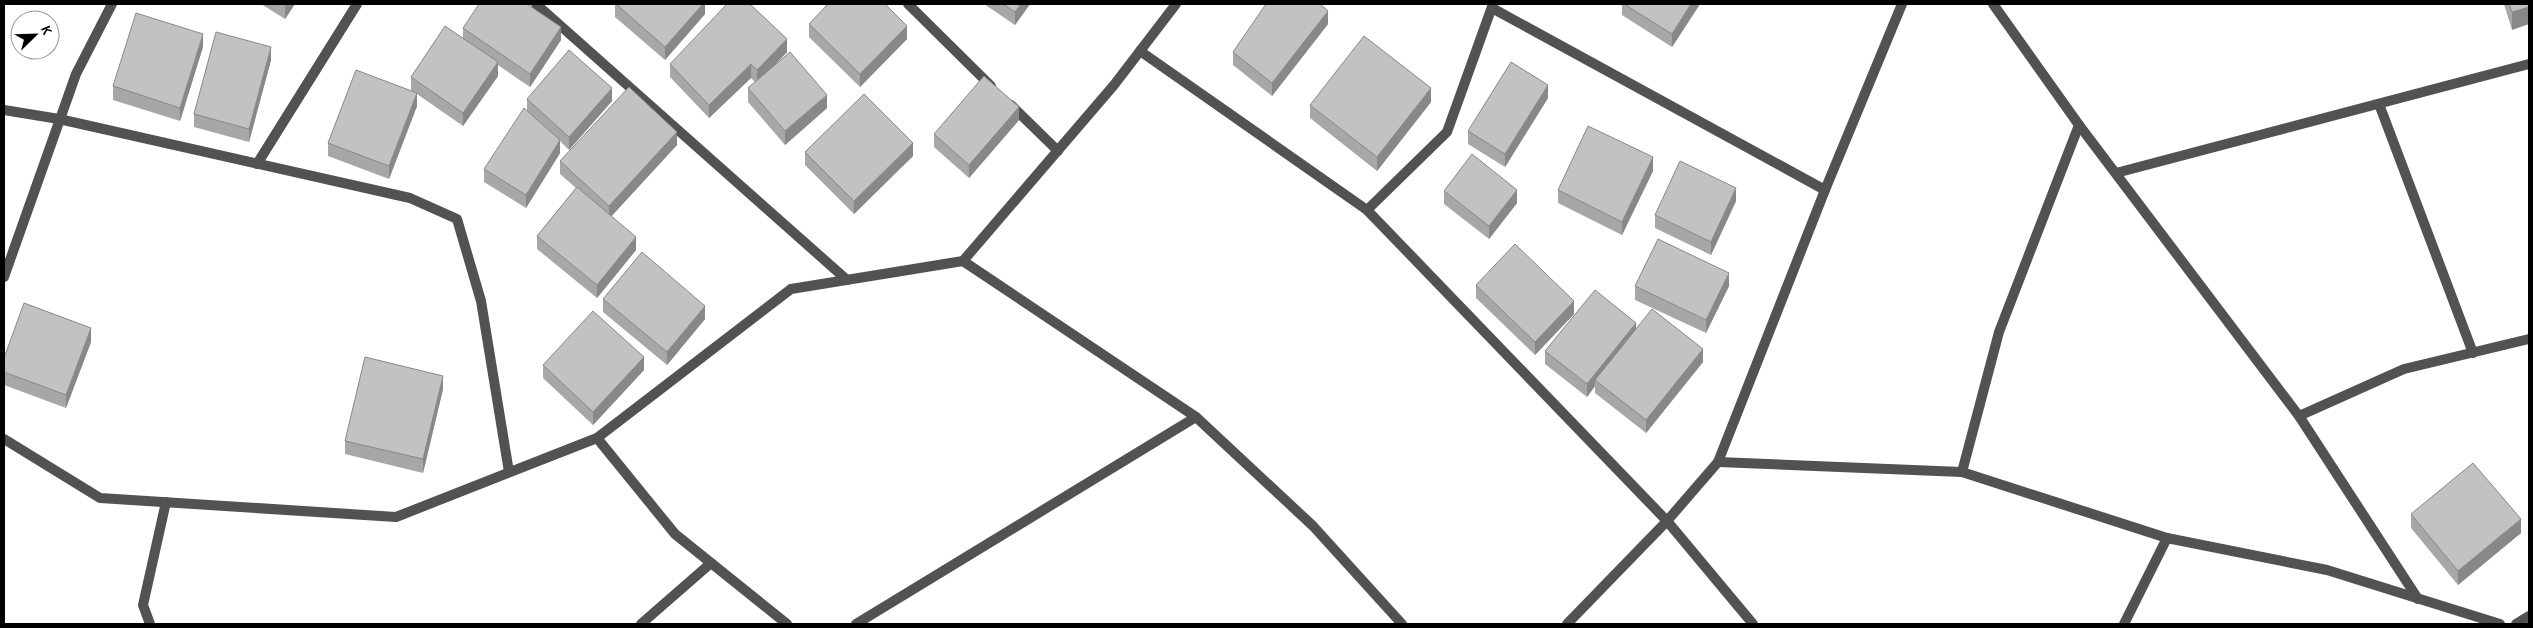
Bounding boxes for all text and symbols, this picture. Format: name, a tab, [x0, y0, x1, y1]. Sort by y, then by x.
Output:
north arrow	[10, 10, 60, 60]
text: K	[38, 24, 54, 38]

